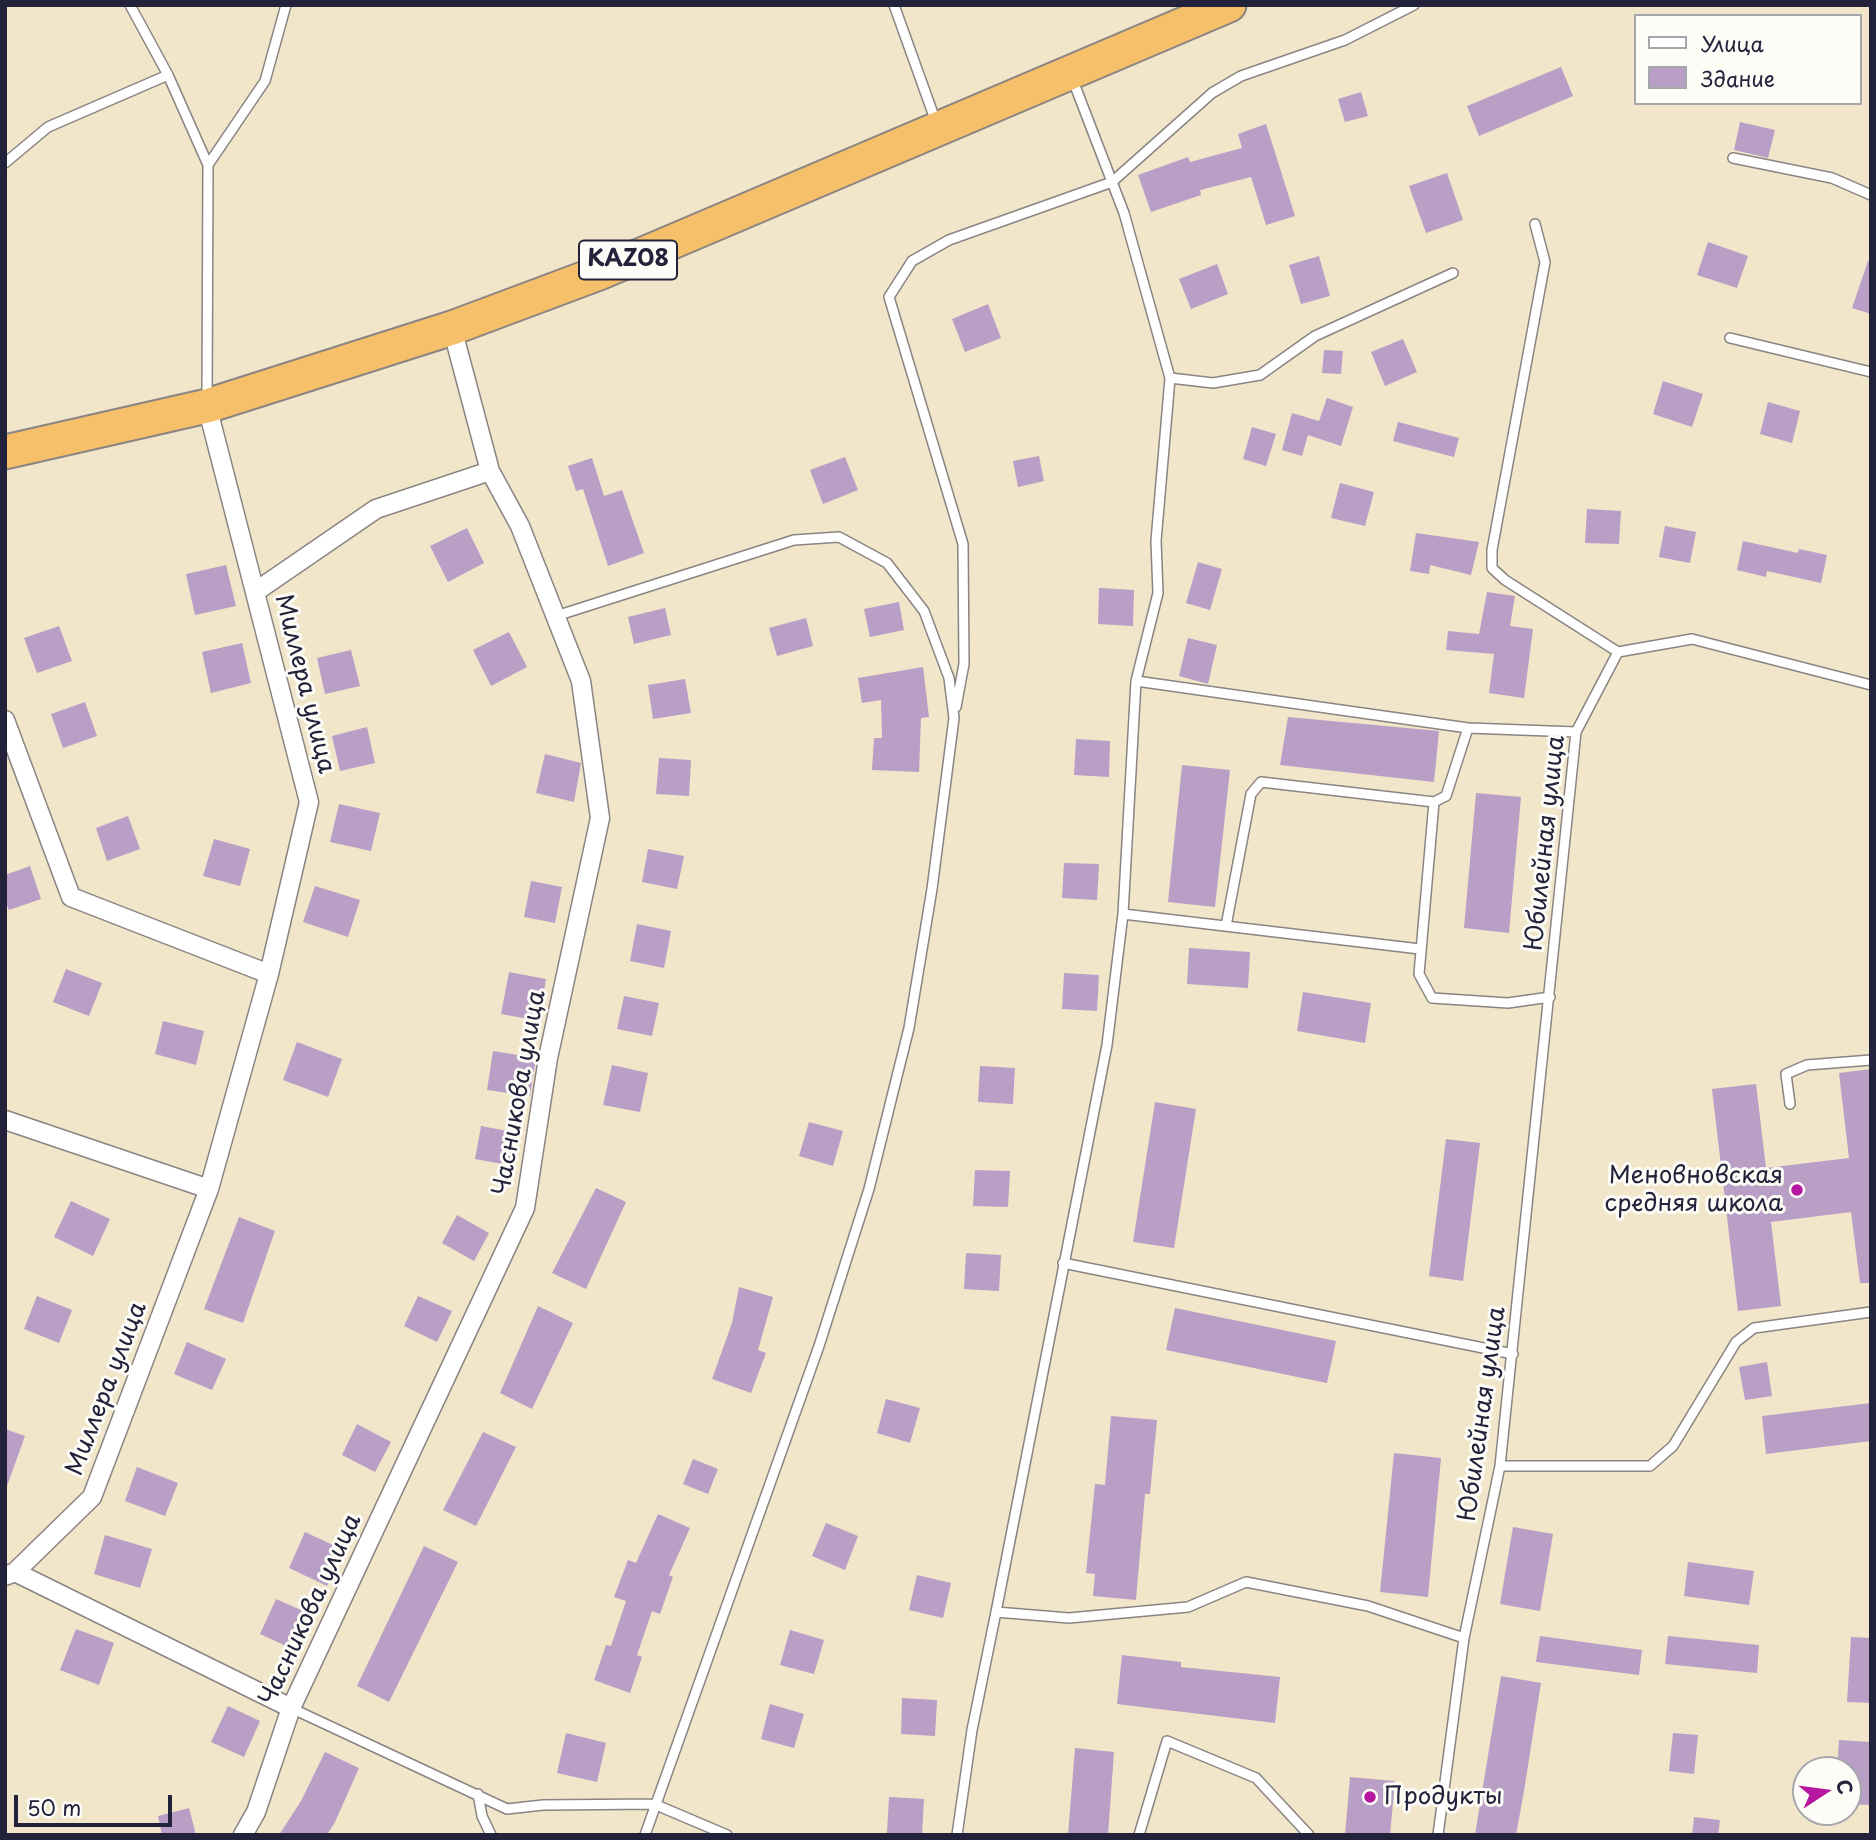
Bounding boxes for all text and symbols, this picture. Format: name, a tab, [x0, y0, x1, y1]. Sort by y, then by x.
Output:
legend	[1634, 14, 1862, 105]
text: Улица	[1701, 27, 1764, 59]
text: Здание	[1701, 62, 1775, 94]
road number: KAZ08	[579, 241, 677, 280]
street label: Миллера улица	[268, 591, 340, 777]
street label: Юбилейная улица	[1520, 734, 1572, 952]
street label: Часникова улица	[488, 988, 552, 1198]
place label: Меновновская средняя школа	[1605, 1162, 1783, 1218]
marker: Меновновская средняя школа	[1789, 1182, 1805, 1198]
street label: Миллера улица	[61, 1298, 153, 1480]
street label: Юбилейная улица	[1454, 1305, 1512, 1523]
street label: Часникова улица	[254, 1510, 368, 1710]
north arrow	[1792, 1756, 1862, 1826]
text: С	[1830, 1777, 1861, 1797]
scale bar	[18, 1780, 175, 1824]
place label: Продукты	[1384, 1783, 1503, 1811]
marker: Продукты	[1362, 1789, 1378, 1805]
text: 50 m	[27, 1791, 81, 1823]

